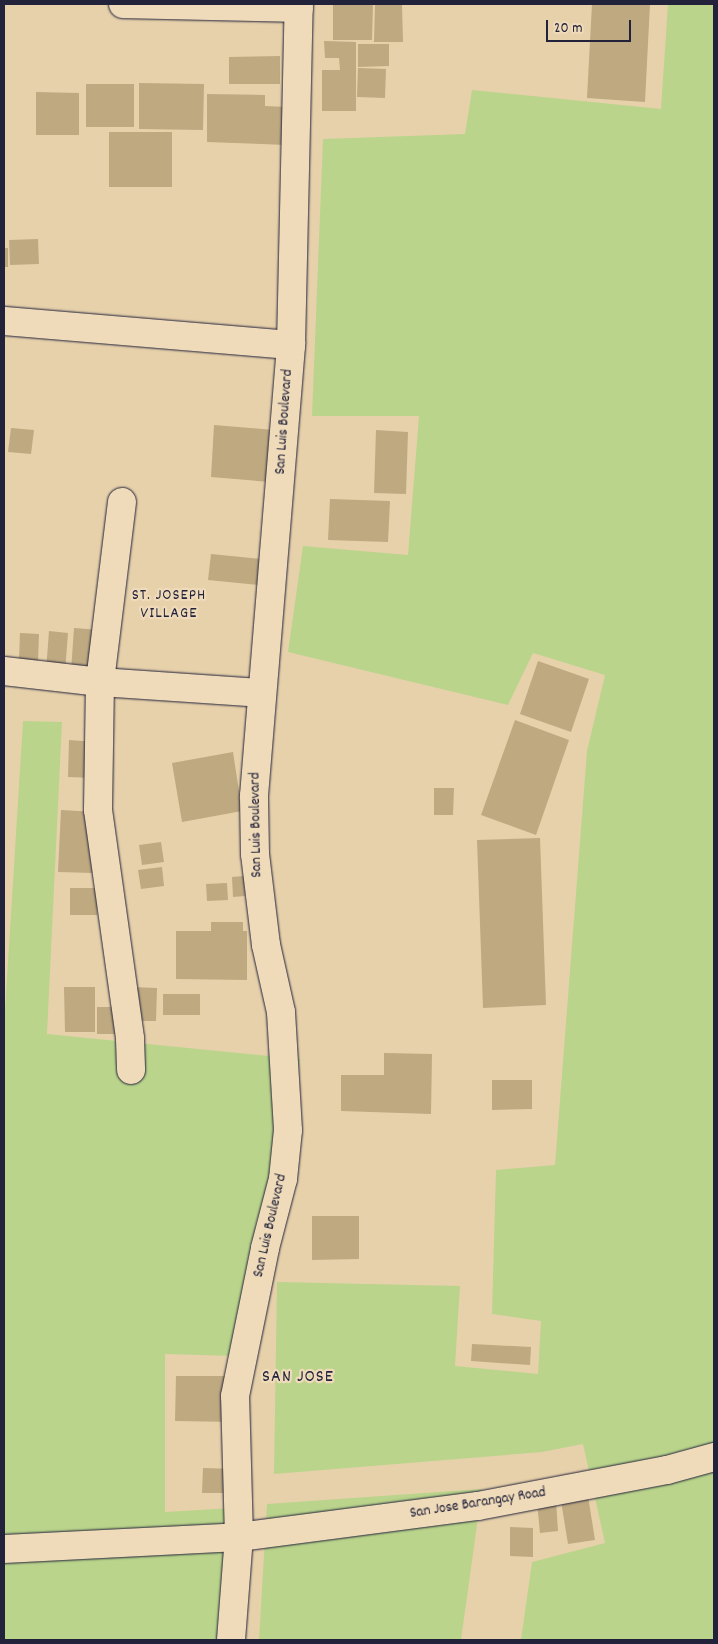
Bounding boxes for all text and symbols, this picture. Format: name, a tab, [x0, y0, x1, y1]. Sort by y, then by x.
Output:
scale bar	[548, 10, 633, 42]
text: 20 m	[554, 18, 582, 40]
street label: San Luis Boulevard	[272, 369, 298, 475]
district label: ST. JOSEPH VILLAGE	[130, 586, 208, 624]
street label: San Luis Boulevard	[247, 772, 267, 878]
street label: San Luis Boulevard	[250, 1173, 292, 1279]
district label: SAN JOSE	[261, 1367, 335, 1389]
street label: San Jose Barangay Road	[409, 1484, 547, 1524]

